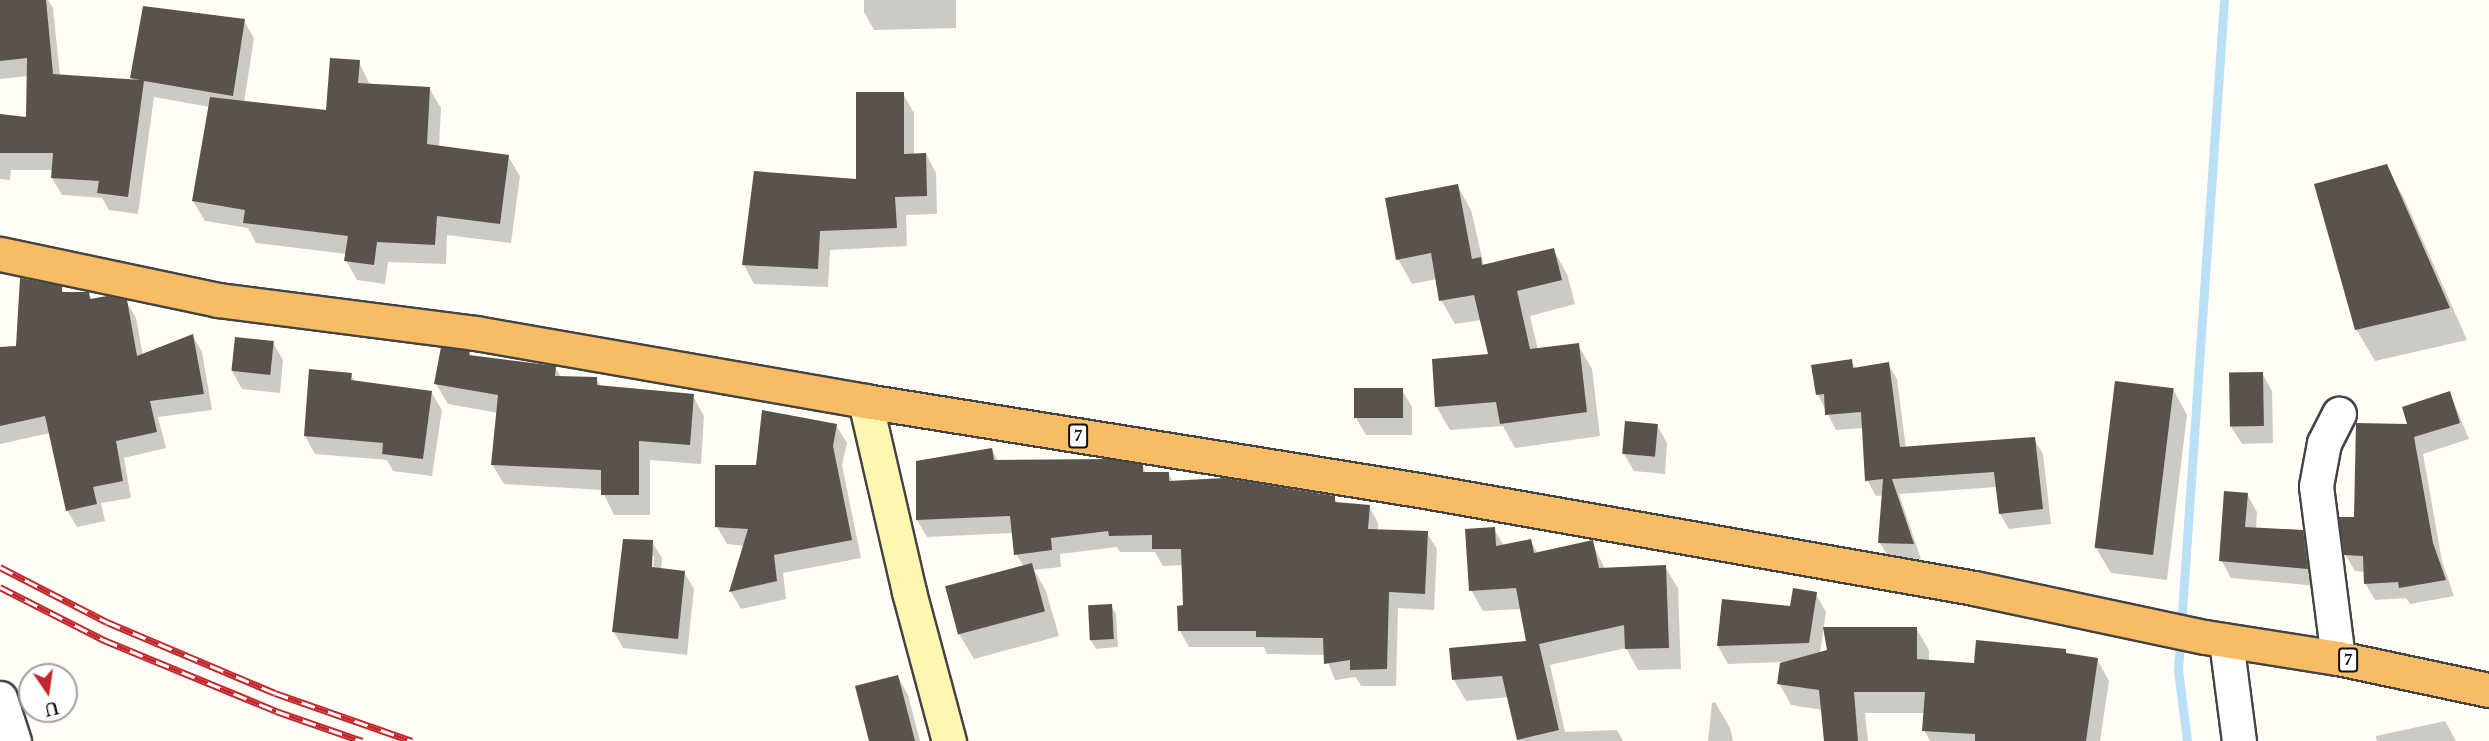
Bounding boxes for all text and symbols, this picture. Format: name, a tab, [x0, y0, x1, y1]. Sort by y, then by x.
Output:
road number: 7	[1068, 424, 1088, 448]
road number: 7	[2338, 648, 2358, 672]
north arrow	[18, 663, 78, 723]
text: U	[42, 697, 61, 720]

